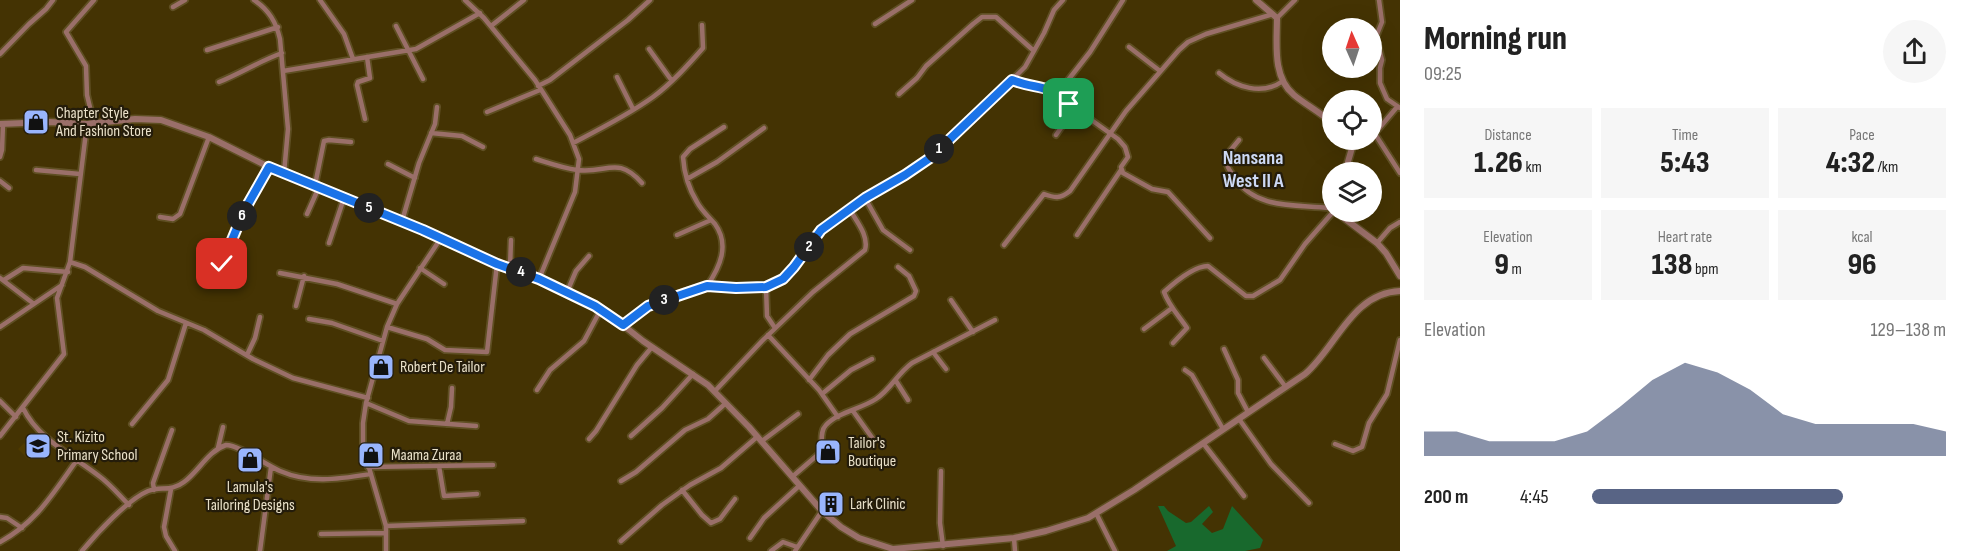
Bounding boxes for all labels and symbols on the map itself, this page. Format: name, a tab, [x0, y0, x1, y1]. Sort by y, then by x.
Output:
north arrow	[1322, 18, 1382, 78]
pin	[1043, 78, 1094, 129]
place label: Chapter Style And Fashion Store	[55, 104, 152, 141]
shop icon: Chapter Style And Fashion Store	[21, 107, 51, 137]
pin: 1	[924, 134, 954, 164]
district label: Nansana West II A	[1223, 146, 1284, 193]
pin: 5	[354, 193, 384, 223]
pin: 6	[227, 201, 257, 231]
pin: 2	[794, 232, 824, 262]
pin	[196, 238, 247, 289]
pin: 4	[506, 257, 536, 287]
pin: 3	[649, 285, 679, 315]
shop icon: Robert De Tailor	[366, 352, 396, 382]
place label: Robert De Tailor	[400, 358, 485, 377]
place label: St. Kizito Primary School	[57, 428, 138, 465]
school or university icon: St. Kizito Primary School	[23, 431, 53, 461]
place label: Tailor's Boutique	[848, 434, 896, 471]
shop icon: Tailor's Boutique	[813, 437, 843, 467]
shop icon: Maama Zuraa	[356, 440, 386, 470]
shop icon: Lamula's Tailoring Designs	[235, 445, 265, 475]
place label: Maama Zuraa	[391, 446, 462, 465]
place label: Lamula's Tailoring Designs	[205, 478, 295, 515]
building icon: Lark Clinic	[816, 489, 846, 519]
place label: Lark Clinic	[850, 495, 906, 514]

